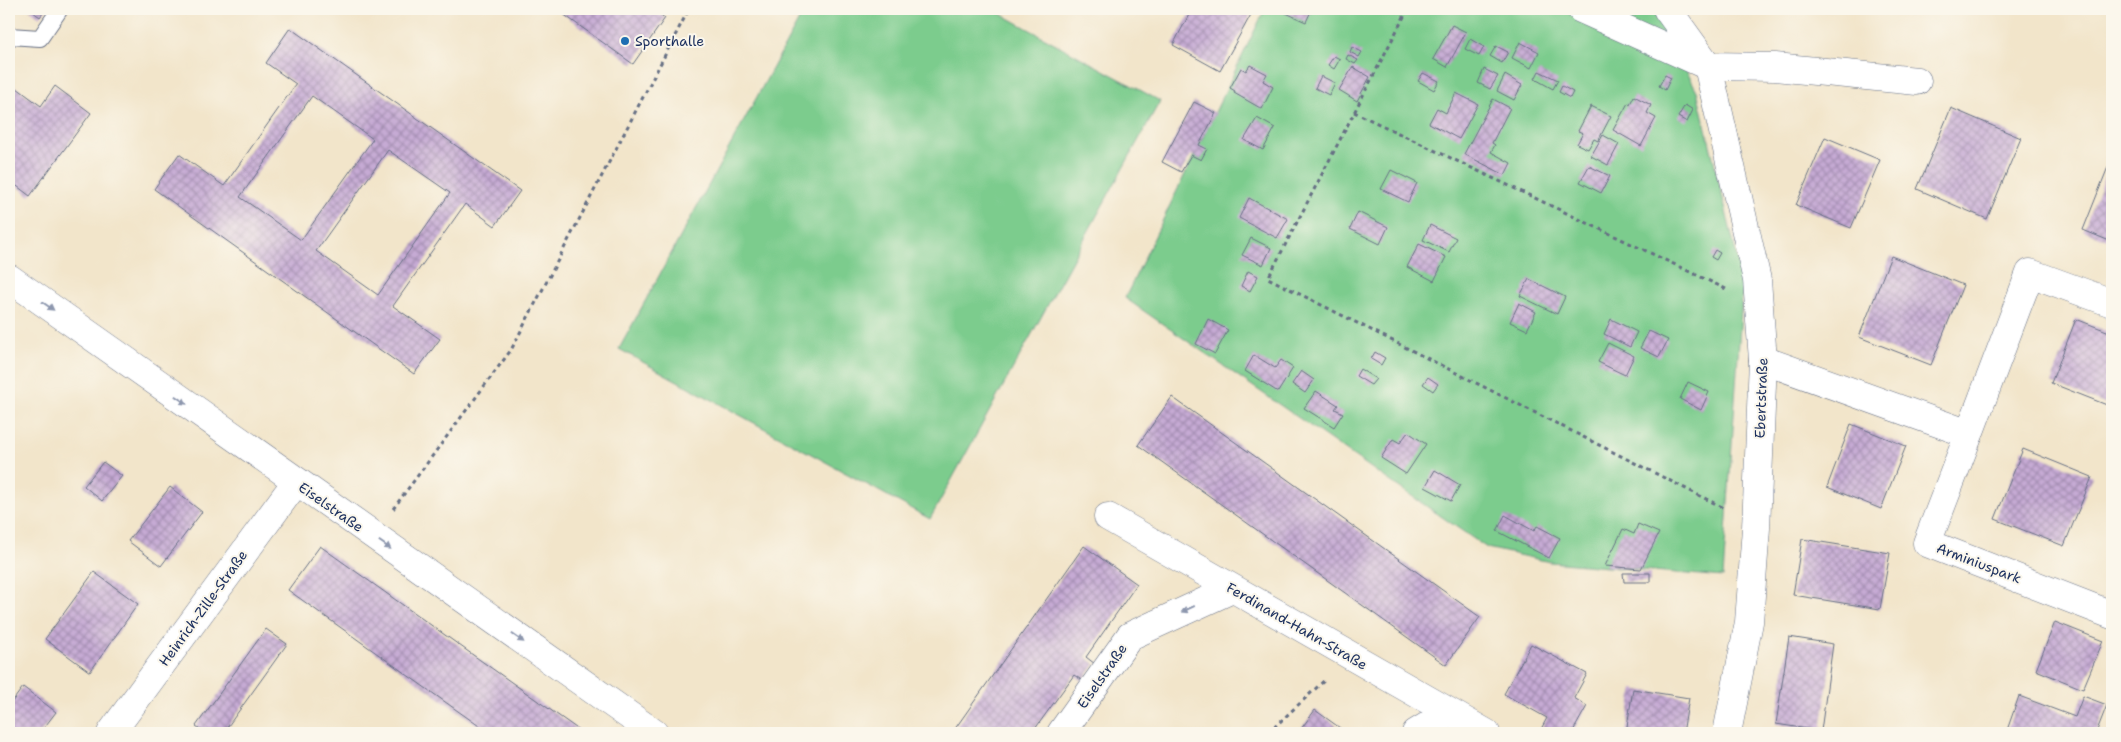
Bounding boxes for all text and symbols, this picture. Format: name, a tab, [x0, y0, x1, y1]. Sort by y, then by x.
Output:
place label: Sporthalle	[635, 32, 704, 50]
marker: Sporthalle	[619, 35, 631, 47]
one-way arrow	[42, 301, 55, 311]
street label: Ebertstraße	[1751, 357, 1771, 439]
one-way arrow	[174, 395, 187, 406]
street label: Eiselstraße	[295, 478, 367, 536]
street label: Arminiuspark	[1934, 539, 2024, 587]
one-way arrow	[378, 540, 392, 550]
street label: Heinrich-Zille-Straße	[155, 546, 251, 670]
street label: Ferdinand-Hahn-Straße	[1223, 578, 1371, 674]
one-way arrow	[1181, 606, 1195, 614]
one-way arrow	[511, 633, 525, 643]
street label: Eiselstraße	[1073, 640, 1131, 712]

